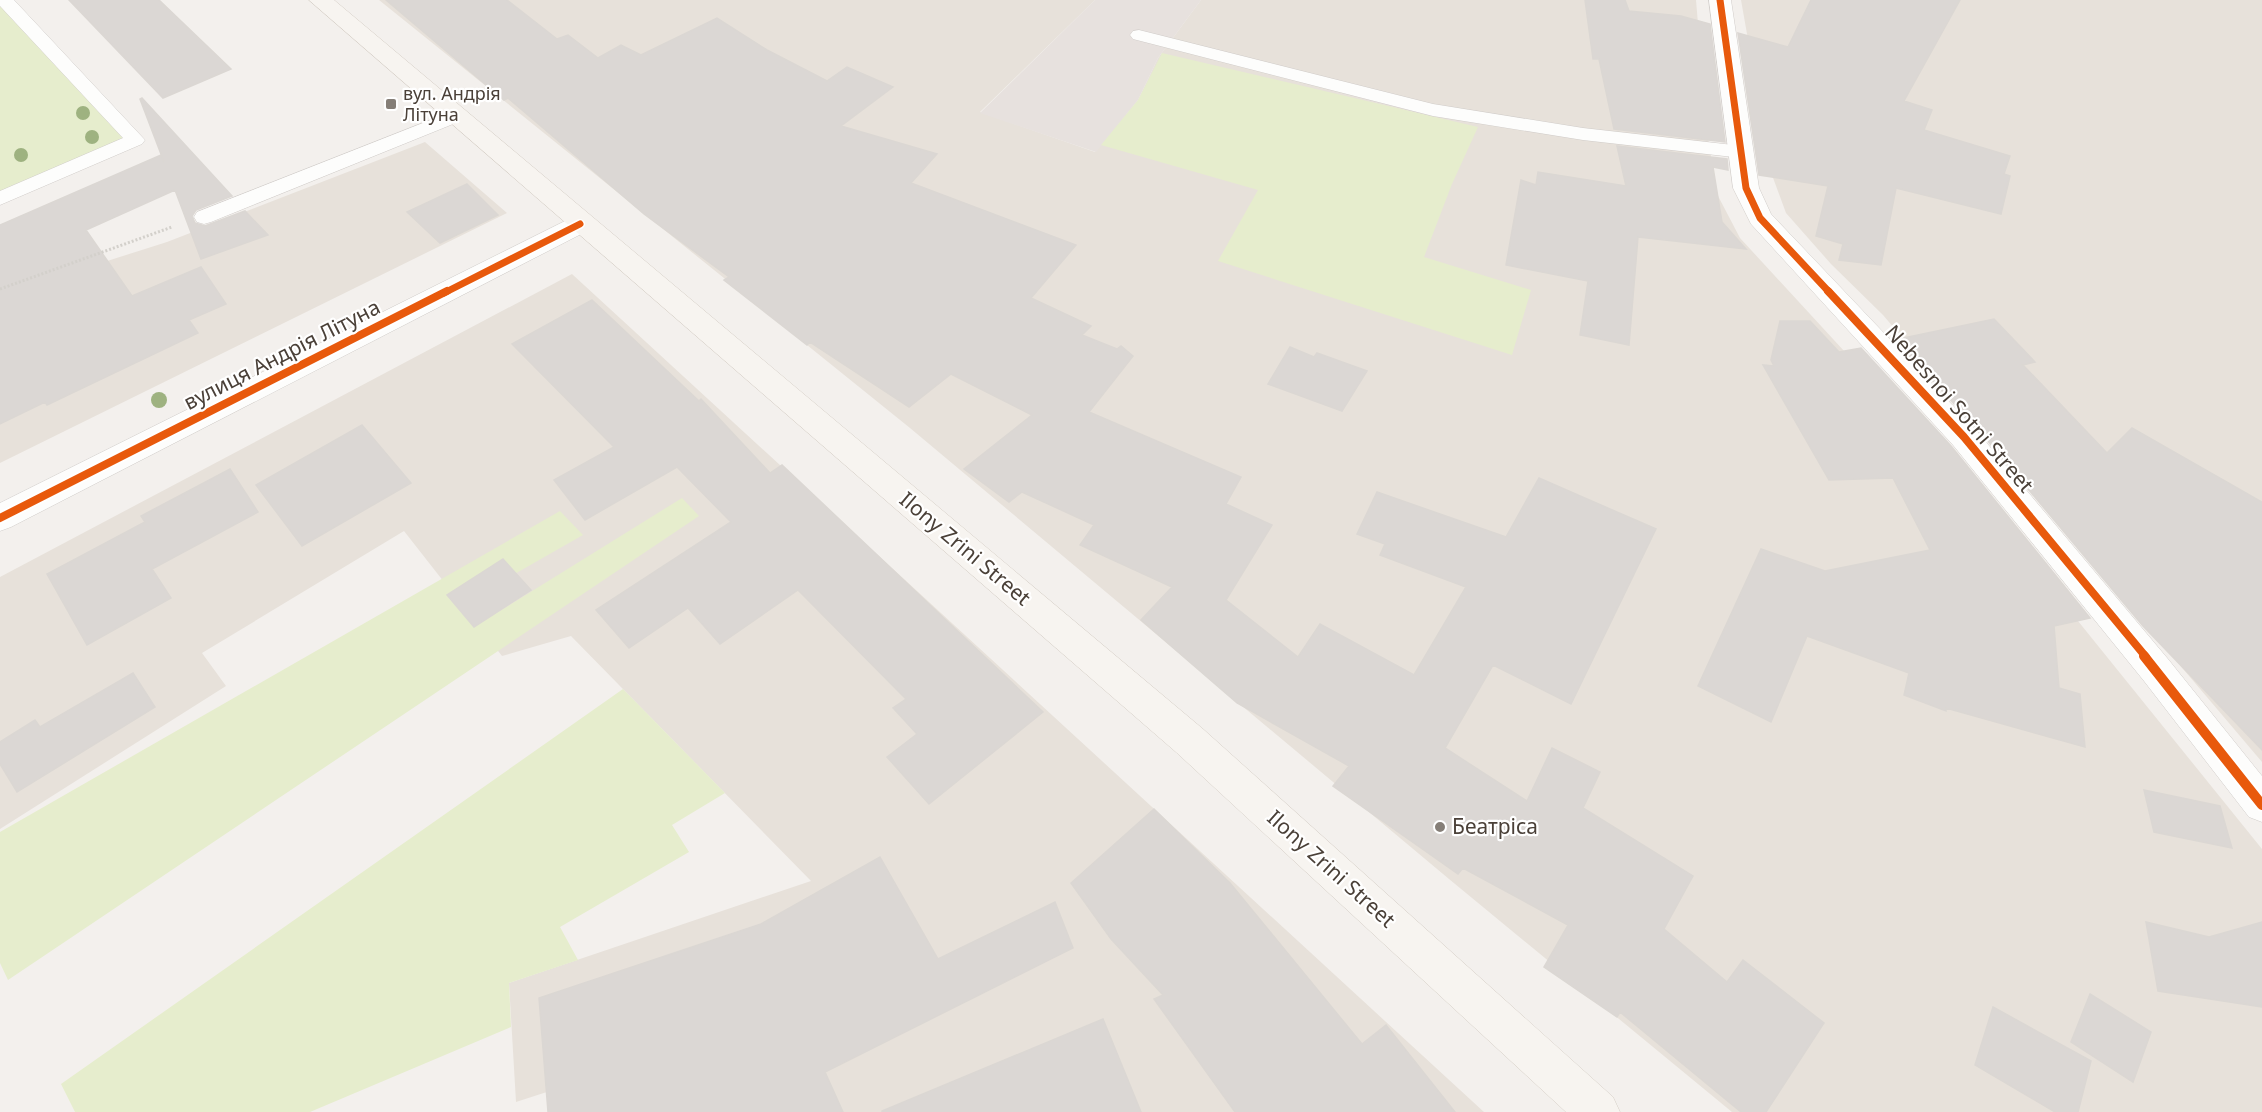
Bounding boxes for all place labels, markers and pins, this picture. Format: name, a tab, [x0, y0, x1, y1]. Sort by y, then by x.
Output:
place label: вул. Андрія Літуна	[403, 81, 501, 126]
marker: вул. Андрія Літуна	[384, 97, 398, 111]
place label: Беатріса	[1452, 812, 1538, 840]
marker: Беатріса	[1433, 820, 1447, 834]

